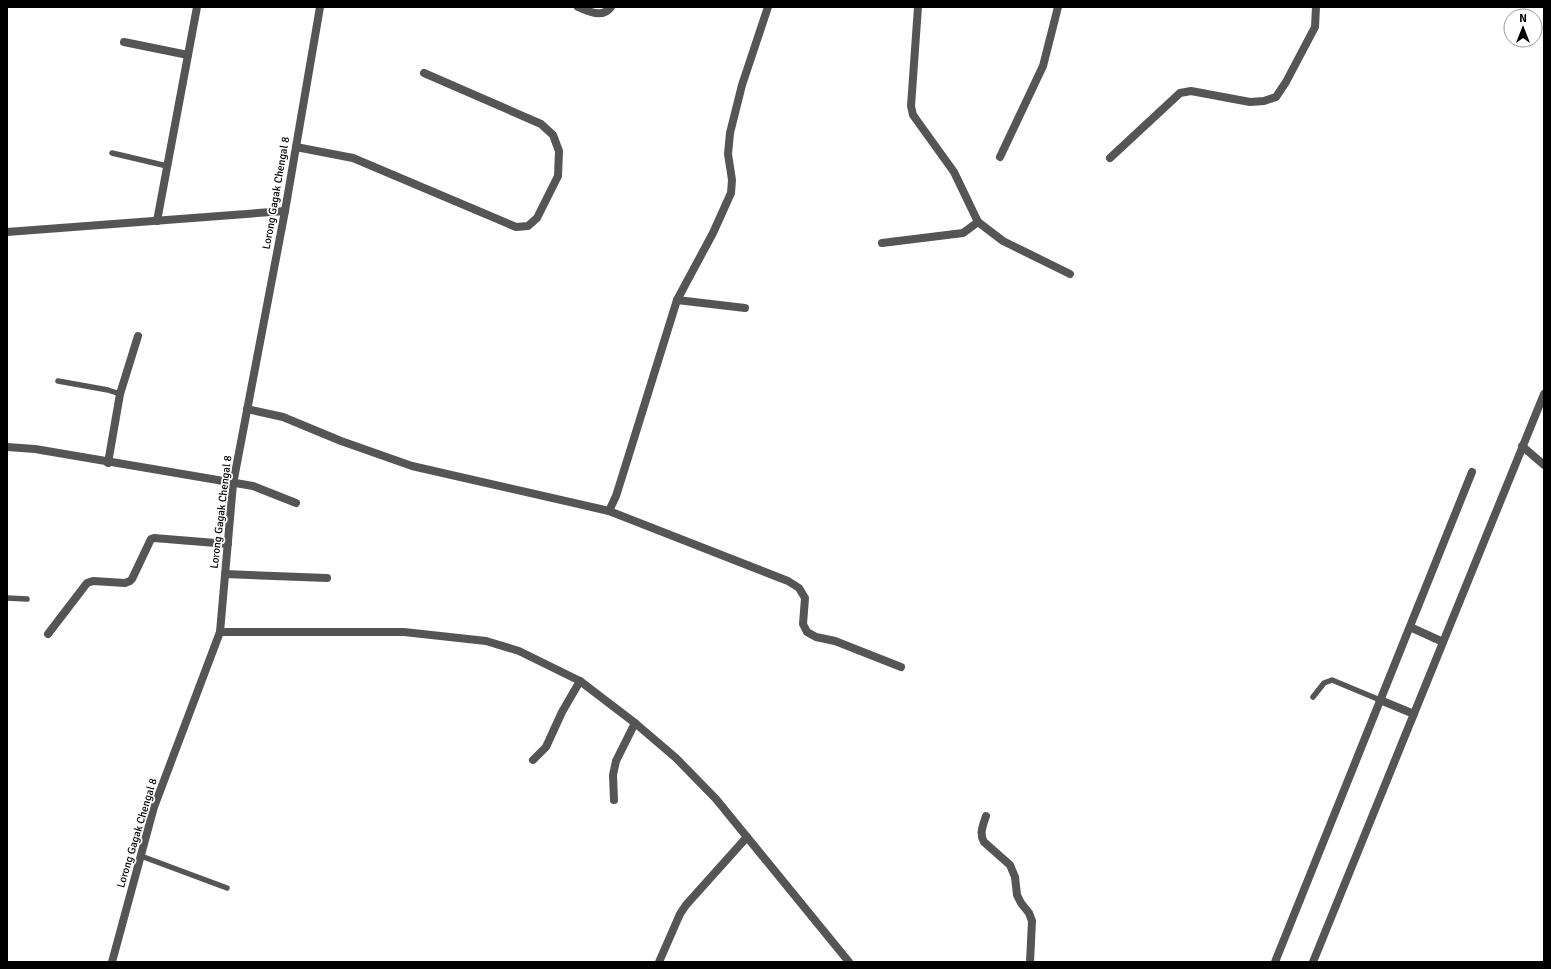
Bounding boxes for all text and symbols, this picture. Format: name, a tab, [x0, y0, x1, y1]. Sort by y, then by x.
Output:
north arrow	[1503, 8, 1543, 48]
text: N	[1519, 12, 1527, 25]
street label: Lorong Gagak Chengal 8	[260, 136, 292, 250]
street label: Lorong Gagak Chengal 8	[208, 455, 234, 569]
street label: Lorong Gagak Chengal 8	[114, 777, 160, 889]

